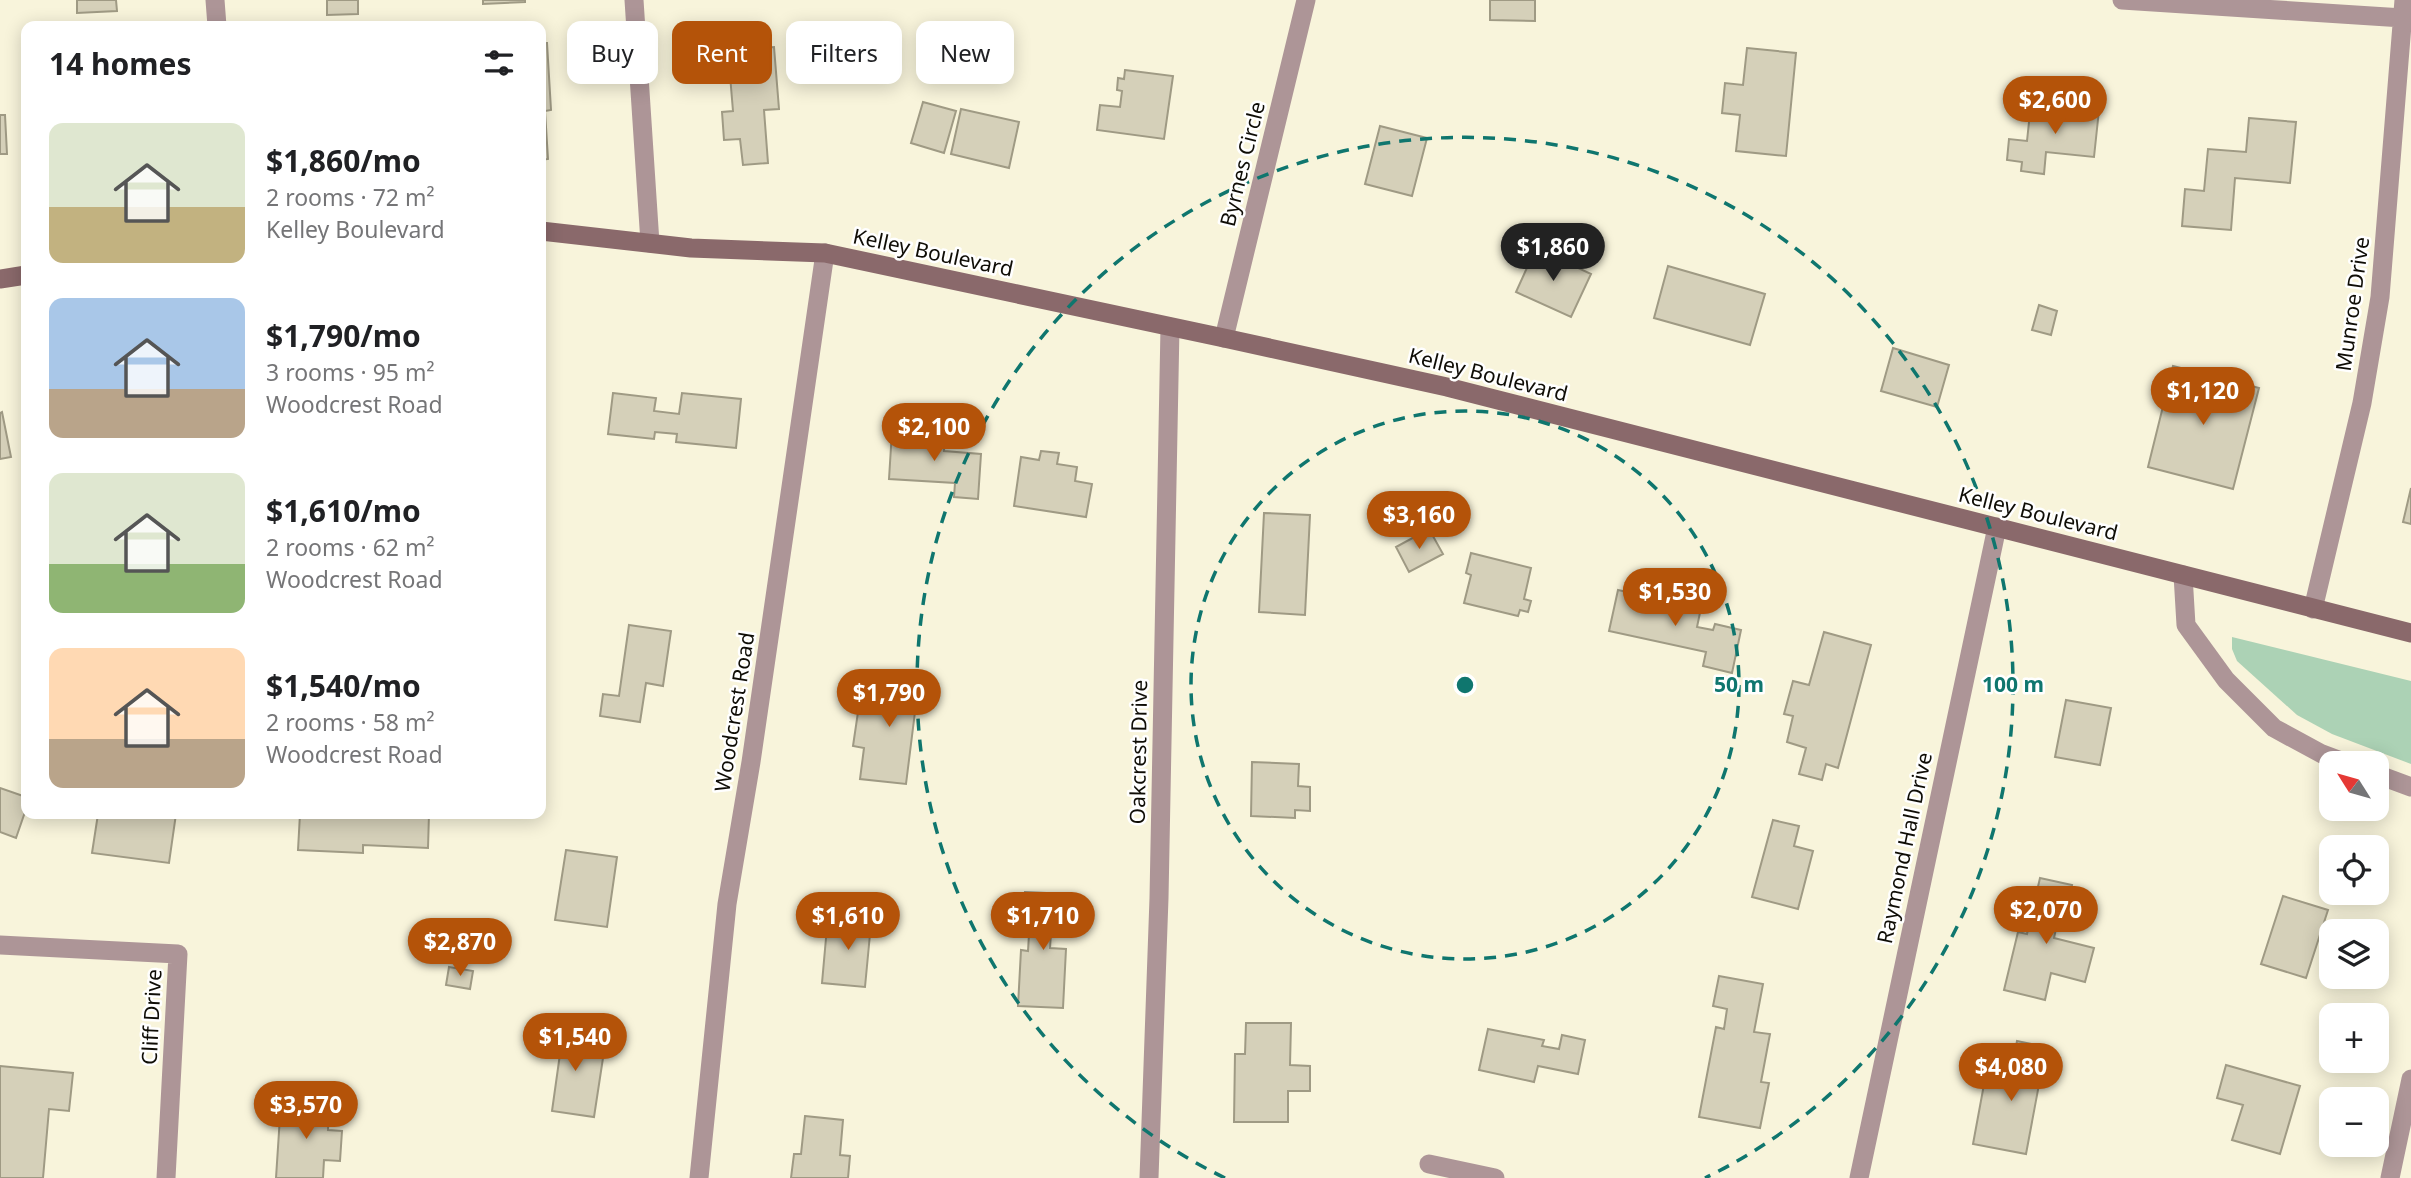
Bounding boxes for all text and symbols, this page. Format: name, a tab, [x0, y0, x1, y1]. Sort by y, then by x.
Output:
chip: Buy	[567, 21, 658, 84]
chip: Rent	[672, 21, 772, 84]
chip: Filters	[786, 21, 902, 84]
chip: New	[916, 21, 1014, 84]
text: 14 homes	[49, 43, 192, 84]
icon: filters	[480, 44, 518, 82]
pin: $2,600	[1998, 76, 2112, 136]
text: $2,600	[2019, 83, 2091, 115]
street label: Byrnes Circle	[1213, 98, 1271, 229]
text: $1,860/mo	[266, 140, 421, 181]
icon: home	[105, 151, 189, 235]
text: 2 rooms · 72 m²	[266, 181, 435, 213]
text: Kelley Boulevard	[266, 213, 445, 245]
street label: Kelley Boulevard	[851, 221, 1016, 283]
pin: $1,860	[1496, 224, 1610, 283]
text: $1,860	[1517, 230, 1589, 262]
street label: Munroe Drive	[2329, 235, 2375, 373]
text: $1,790/mo	[266, 315, 421, 356]
icon: home	[105, 326, 189, 410]
street label: Kelley Boulevard	[1406, 341, 1571, 407]
text: 3 rooms · 95 m²	[266, 356, 435, 388]
pin: $1,120	[2146, 368, 2260, 427]
text: $1,120	[2167, 374, 2239, 406]
text: Woodcrest Road	[266, 388, 443, 420]
pin: $2,100	[877, 404, 991, 463]
text: $2,100	[898, 410, 970, 442]
street label: Kelley Boulevard	[1956, 480, 2121, 546]
text: $1,610/mo	[266, 490, 421, 531]
pin: $3,160	[1362, 491, 1476, 551]
text: $3,160	[1383, 498, 1455, 530]
icon: home	[105, 501, 189, 585]
text: 2 rooms · 62 m²	[266, 531, 435, 563]
text: Woodcrest Road	[266, 563, 443, 595]
pin: $1,530	[1618, 568, 1732, 628]
text: $1,530	[1639, 575, 1711, 607]
street label: Woodcrest Road	[708, 630, 760, 794]
text: $1,540/mo	[266, 665, 421, 706]
pin: $1,790	[832, 670, 946, 729]
text: 50 m	[1714, 670, 1764, 698]
text: 100 m	[1982, 670, 2044, 698]
centre of rings	[1453, 673, 1477, 697]
icon: home	[105, 676, 189, 760]
text: $1,790	[853, 676, 925, 708]
street label: Oakcrest Drive	[1123, 679, 1153, 825]
text: 2 rooms · 58 m²	[266, 706, 435, 738]
text: Woodcrest Road	[266, 738, 443, 770]
street label: Raymond Hall Drive	[1870, 750, 1938, 946]
north arrow	[2319, 751, 2389, 821]
map controls	[2319, 751, 2389, 1157]
button: locate	[2319, 835, 2389, 905]
pin: $2,070	[1989, 886, 2103, 946]
pin: $1,610	[791, 892, 905, 952]
pin: $1,710	[986, 892, 1100, 952]
text: $2,070	[2010, 893, 2082, 925]
text: $1,610	[812, 899, 884, 931]
text: $1,710	[1007, 899, 1079, 931]
pin: $2,870	[403, 918, 517, 978]
button: layers	[2319, 919, 2389, 989]
text: $2,870	[424, 925, 496, 957]
street label: Cliff Drive	[135, 968, 167, 1066]
button: +	[2319, 1003, 2389, 1073]
pin: $1,540	[518, 1014, 632, 1073]
text: $1,540	[539, 1020, 611, 1052]
pin: $4,080	[1954, 1044, 2068, 1103]
text: $4,080	[1975, 1050, 2047, 1082]
pin: $3,570	[249, 1082, 363, 1141]
button: −	[2319, 1087, 2389, 1157]
text: $3,570	[270, 1088, 342, 1120]

